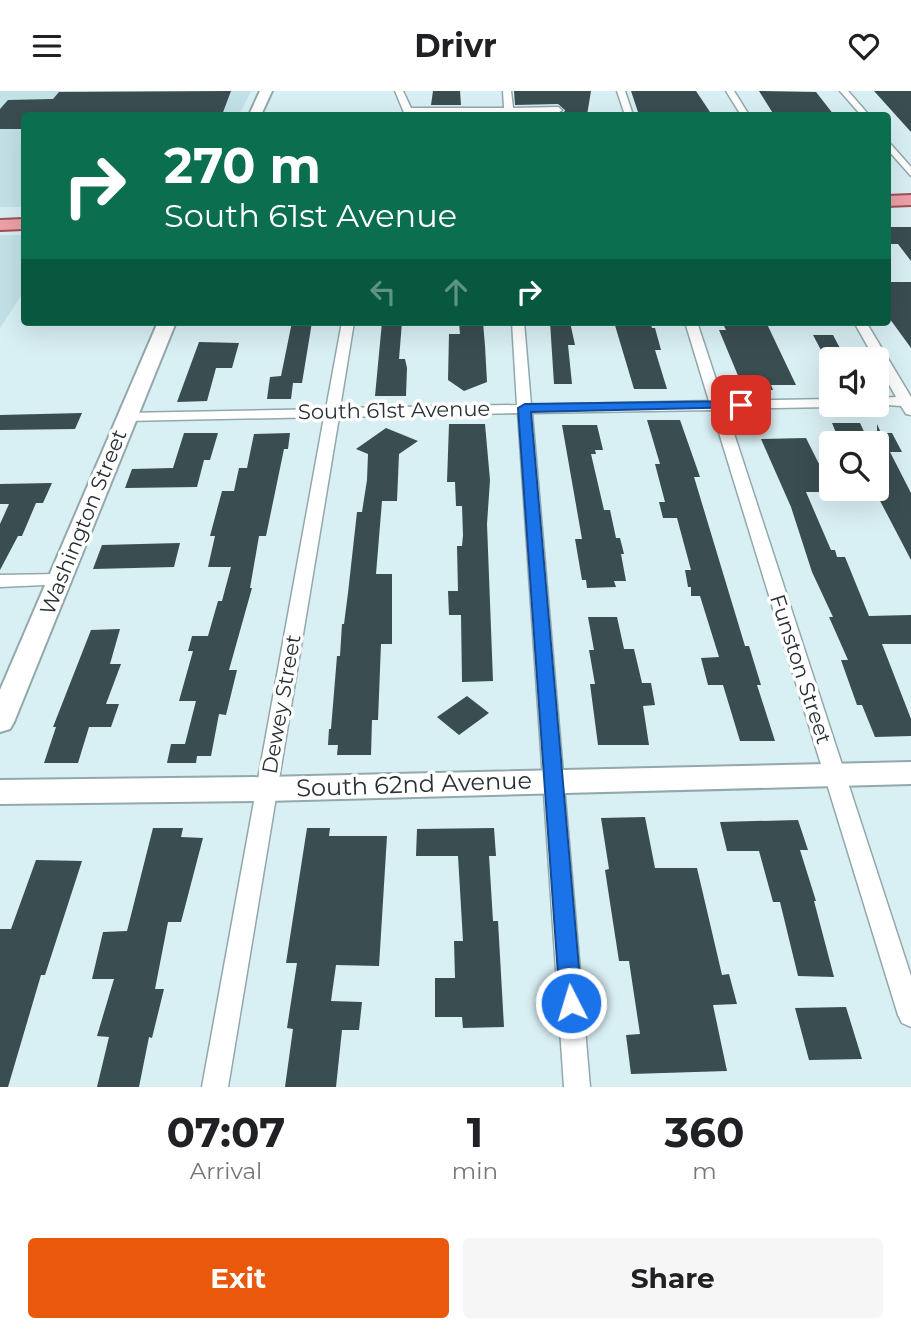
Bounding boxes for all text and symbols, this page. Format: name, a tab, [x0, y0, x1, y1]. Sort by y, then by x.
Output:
text: Drivr	[414, 26, 497, 65]
icon: menu	[28, 27, 66, 65]
icon: heart	[845, 27, 883, 65]
text: 270 m	[164, 136, 321, 195]
icon: right	[49, 140, 140, 231]
text: South 61st Avenue	[164, 196, 457, 235]
icon: left	[364, 273, 402, 311]
icon: ahead	[437, 273, 475, 311]
icon: right	[510, 273, 548, 311]
map controls	[819, 347, 889, 501]
button: sound	[819, 347, 889, 417]
pin	[711, 375, 771, 435]
icon: arrive	[722, 386, 760, 424]
street label: South 61st Avenue	[298, 396, 490, 424]
street label: Washington Street	[34, 426, 132, 618]
button: search	[819, 431, 889, 501]
street label: Funston Street	[765, 591, 837, 747]
street label: Dewey Street	[256, 632, 306, 776]
street label: South 62nd Avenue	[296, 765, 532, 803]
position arrow	[534, 966, 608, 1040]
text: 07:07	[166, 1106, 285, 1158]
text: 1	[467, 1106, 483, 1158]
text: 360	[664, 1106, 745, 1158]
text: Arrival	[190, 1157, 262, 1185]
text: min	[452, 1157, 498, 1185]
text: m	[692, 1157, 717, 1185]
button: Exit	[28, 1238, 449, 1318]
button: Share	[463, 1238, 883, 1318]

